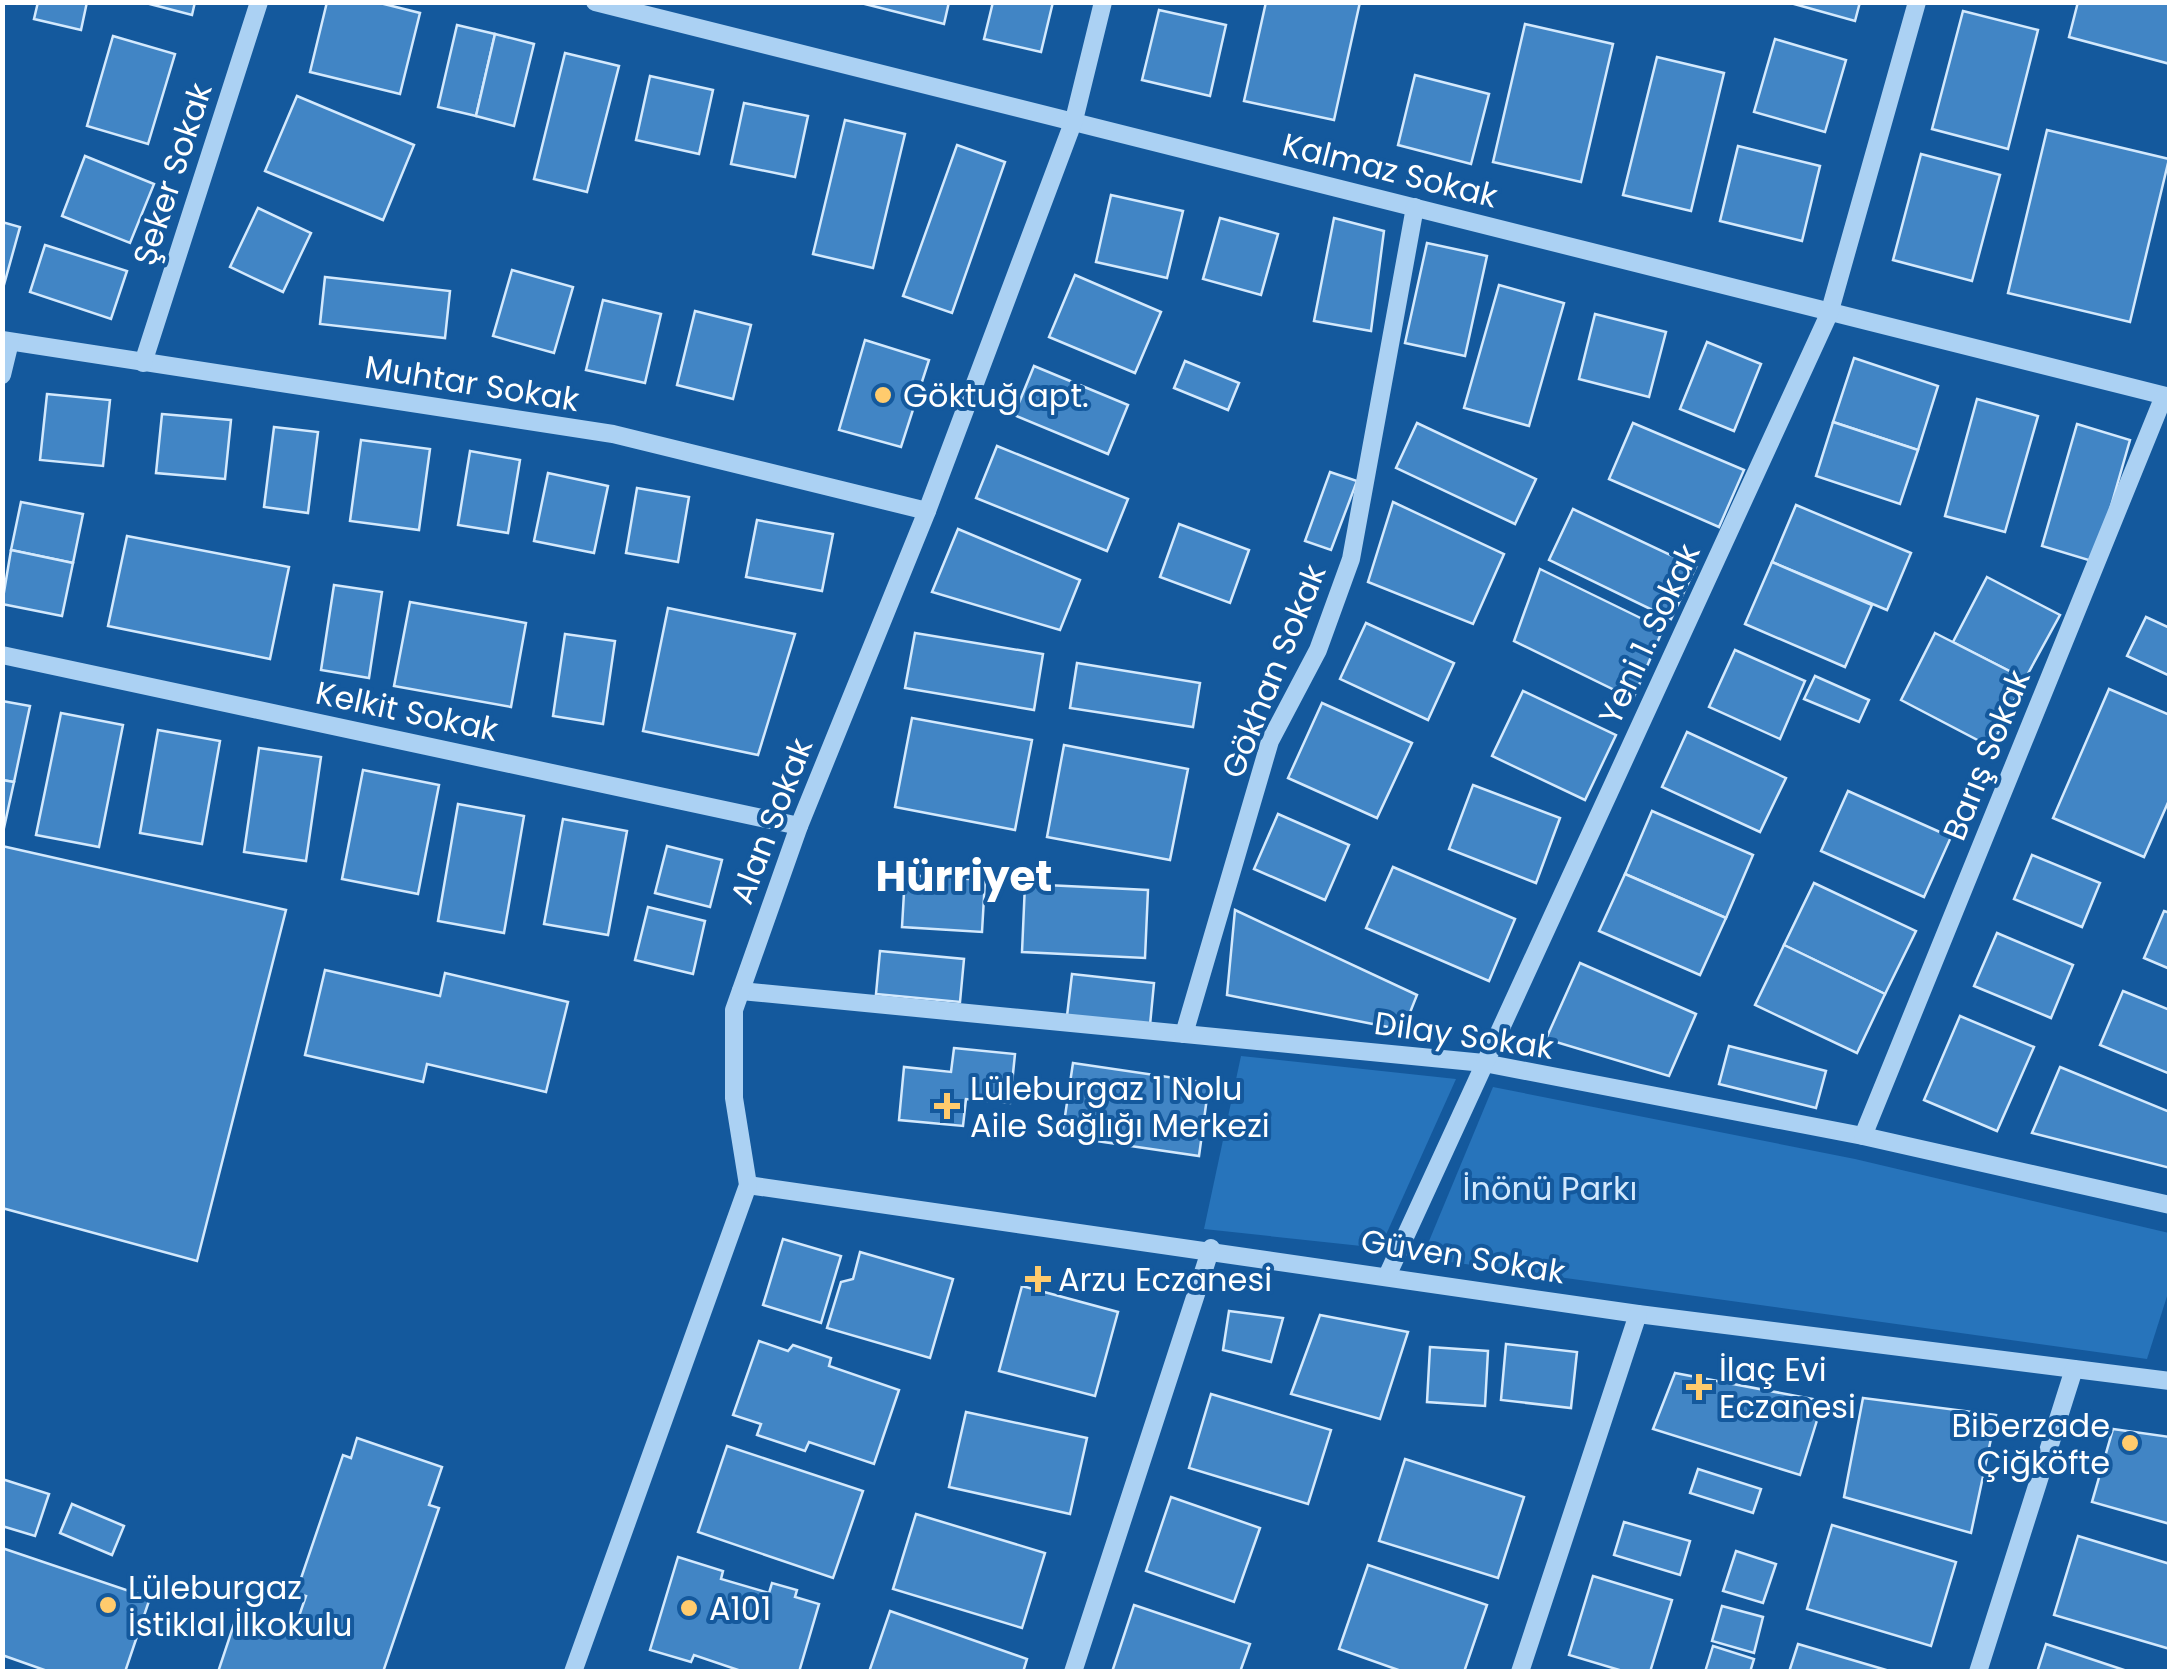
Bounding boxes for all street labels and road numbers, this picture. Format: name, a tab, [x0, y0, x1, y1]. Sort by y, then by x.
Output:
street label: Şeker Sokak	[121, 77, 223, 271]
street label: Kalmaz Sokak	[1278, 122, 1503, 219]
street label: Muhtar Sokak	[362, 344, 583, 422]
street label: Yeni 1. Sokak	[1587, 536, 1711, 732]
street label: Gökhan Sokak	[1210, 557, 1337, 785]
street label: Barış Sokak	[1931, 663, 2041, 847]
street label: Kelkit Sokak	[312, 670, 503, 752]
street label: Alan Sokak	[719, 731, 823, 910]
street label: Dilay Sokak	[1372, 1000, 1557, 1070]
street label: Güven Sokak	[1358, 1218, 1569, 1294]

